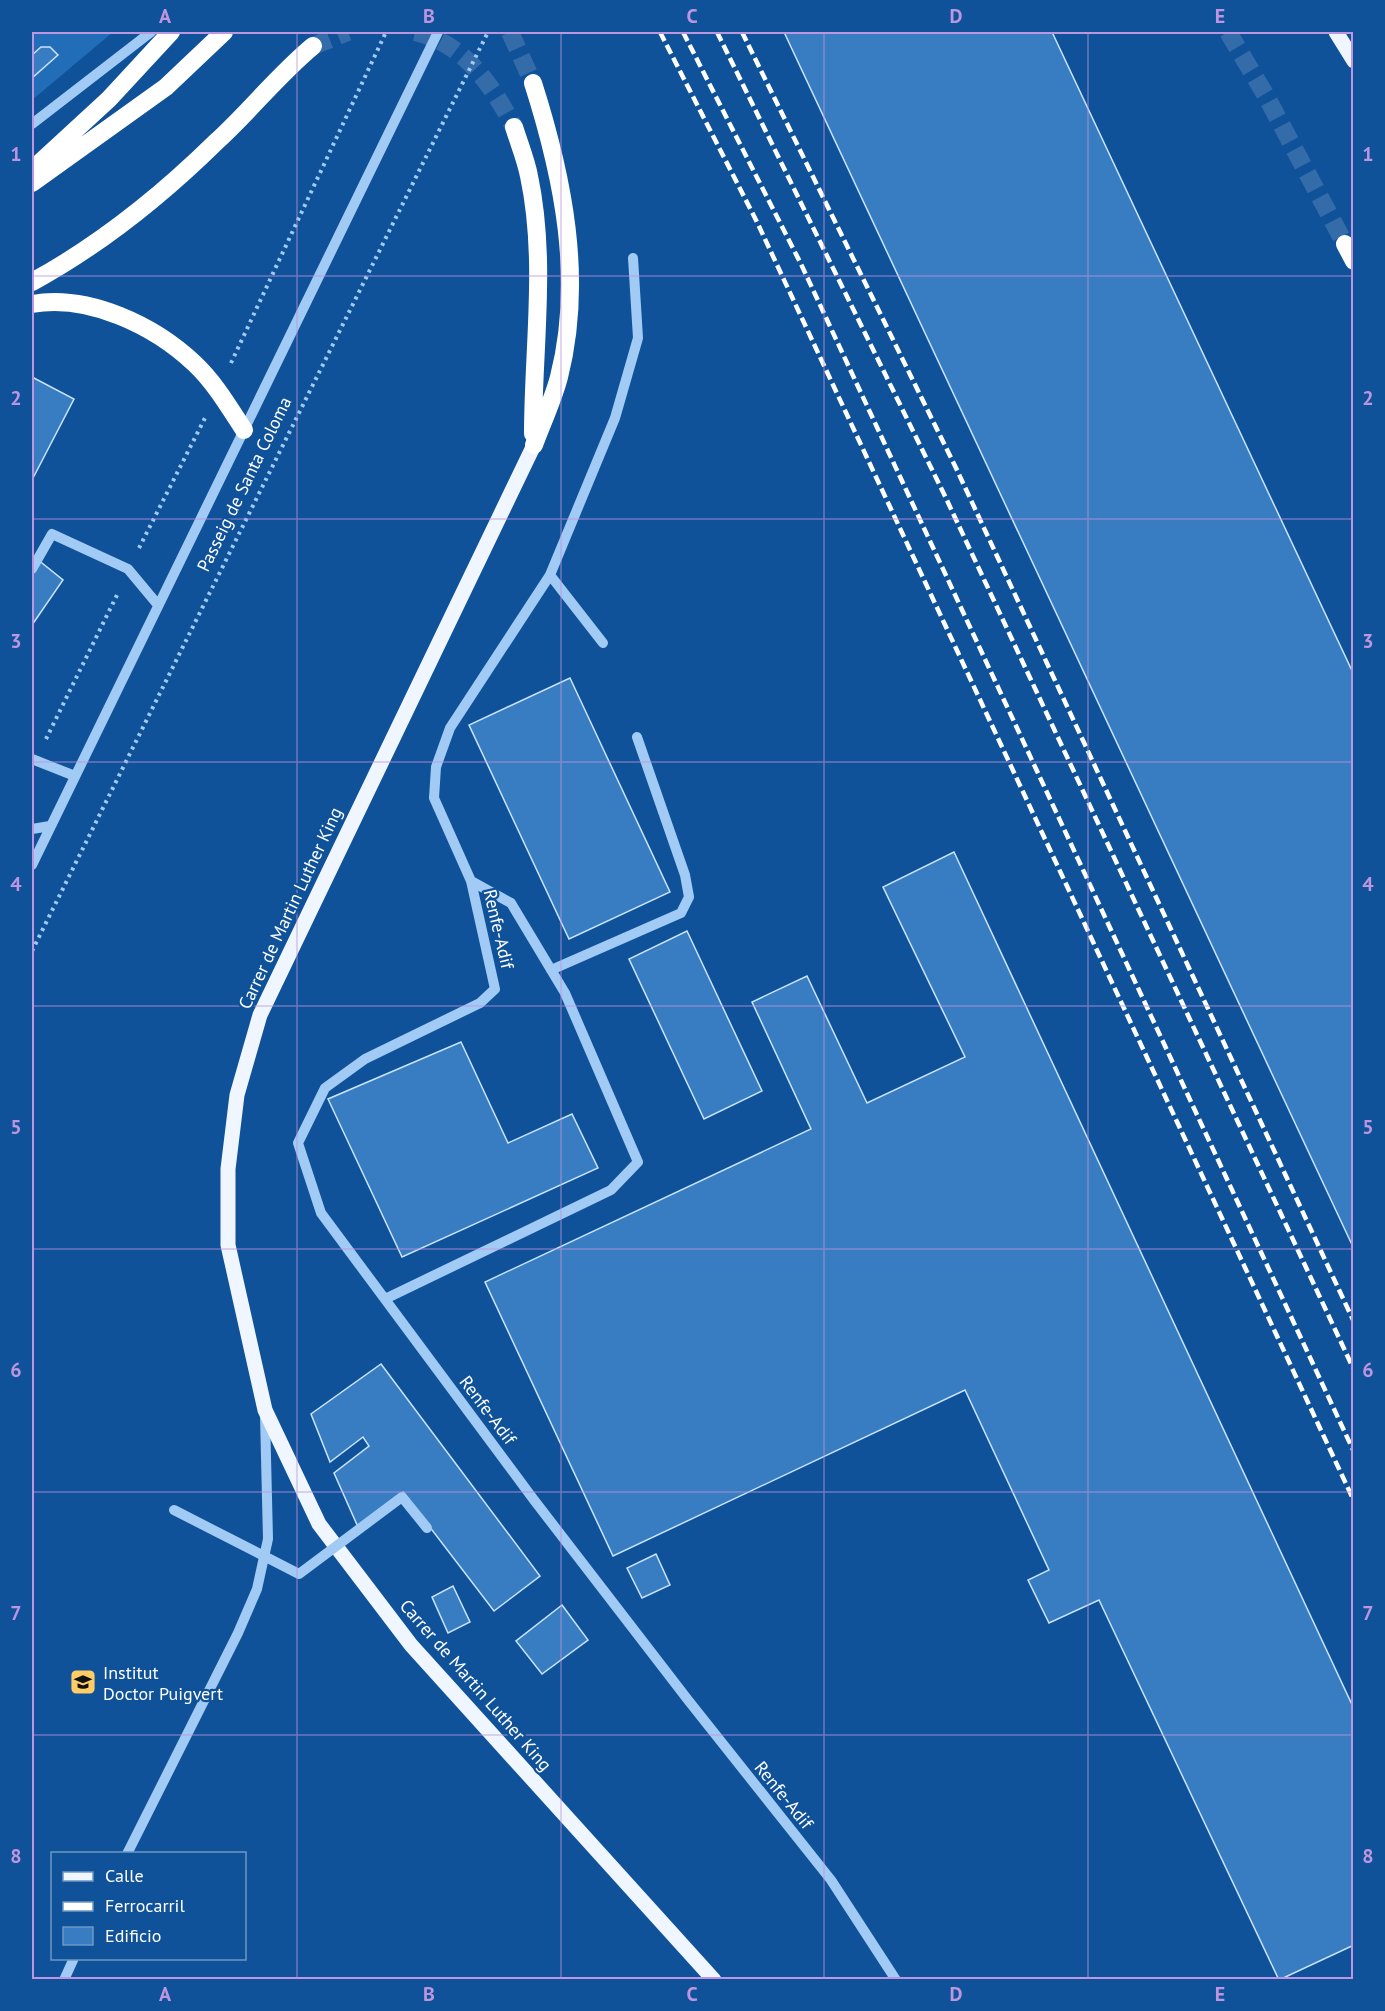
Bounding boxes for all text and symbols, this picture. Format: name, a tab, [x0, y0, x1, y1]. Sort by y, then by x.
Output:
text: A	[159, 3, 172, 29]
text: B	[423, 3, 435, 29]
text: C	[686, 3, 698, 29]
text: D	[950, 3, 963, 29]
text: E	[1215, 3, 1225, 29]
text: 1	[10, 141, 22, 167]
text: 1	[1362, 141, 1374, 167]
text: 2	[10, 385, 22, 411]
text: 2	[1362, 385, 1374, 411]
street label: Passeig de Santa Coloma	[192, 393, 296, 575]
text: 3	[10, 628, 22, 654]
text: 3	[1362, 628, 1374, 654]
street label: Carrer de Martin Luther King	[233, 803, 347, 1013]
text: 4	[10, 871, 22, 897]
text: 4	[1362, 871, 1374, 897]
street label: Renfe-Adif	[479, 887, 520, 972]
text: 5	[10, 1114, 22, 1140]
text: 5	[1362, 1114, 1374, 1140]
text: 6	[10, 1357, 22, 1383]
text: 6	[1362, 1357, 1374, 1383]
street label: Renfe-Adif	[455, 1371, 522, 1450]
street label: Carrer de Martin Luther King	[395, 1594, 557, 1776]
text: 7	[10, 1600, 22, 1626]
text: 7	[1362, 1600, 1374, 1626]
place label: Institut Doctor Puigvert	[103, 1661, 223, 1705]
school or university icon: Institut Doctor Puigvert	[68, 1667, 98, 1697]
street label: Renfe-Adif	[750, 1756, 819, 1835]
text: 8	[10, 1843, 22, 1869]
text: 8	[1362, 1843, 1374, 1869]
legend	[51, 1852, 246, 1960]
text: Calle	[105, 1864, 144, 1887]
text: Ferrocarril	[105, 1894, 185, 1917]
text: Edificio	[105, 1924, 161, 1947]
text: A	[159, 1981, 172, 2007]
text: B	[423, 1981, 435, 2007]
text: C	[686, 1981, 698, 2007]
text: D	[950, 1981, 963, 2007]
text: E	[1215, 1981, 1225, 2007]

